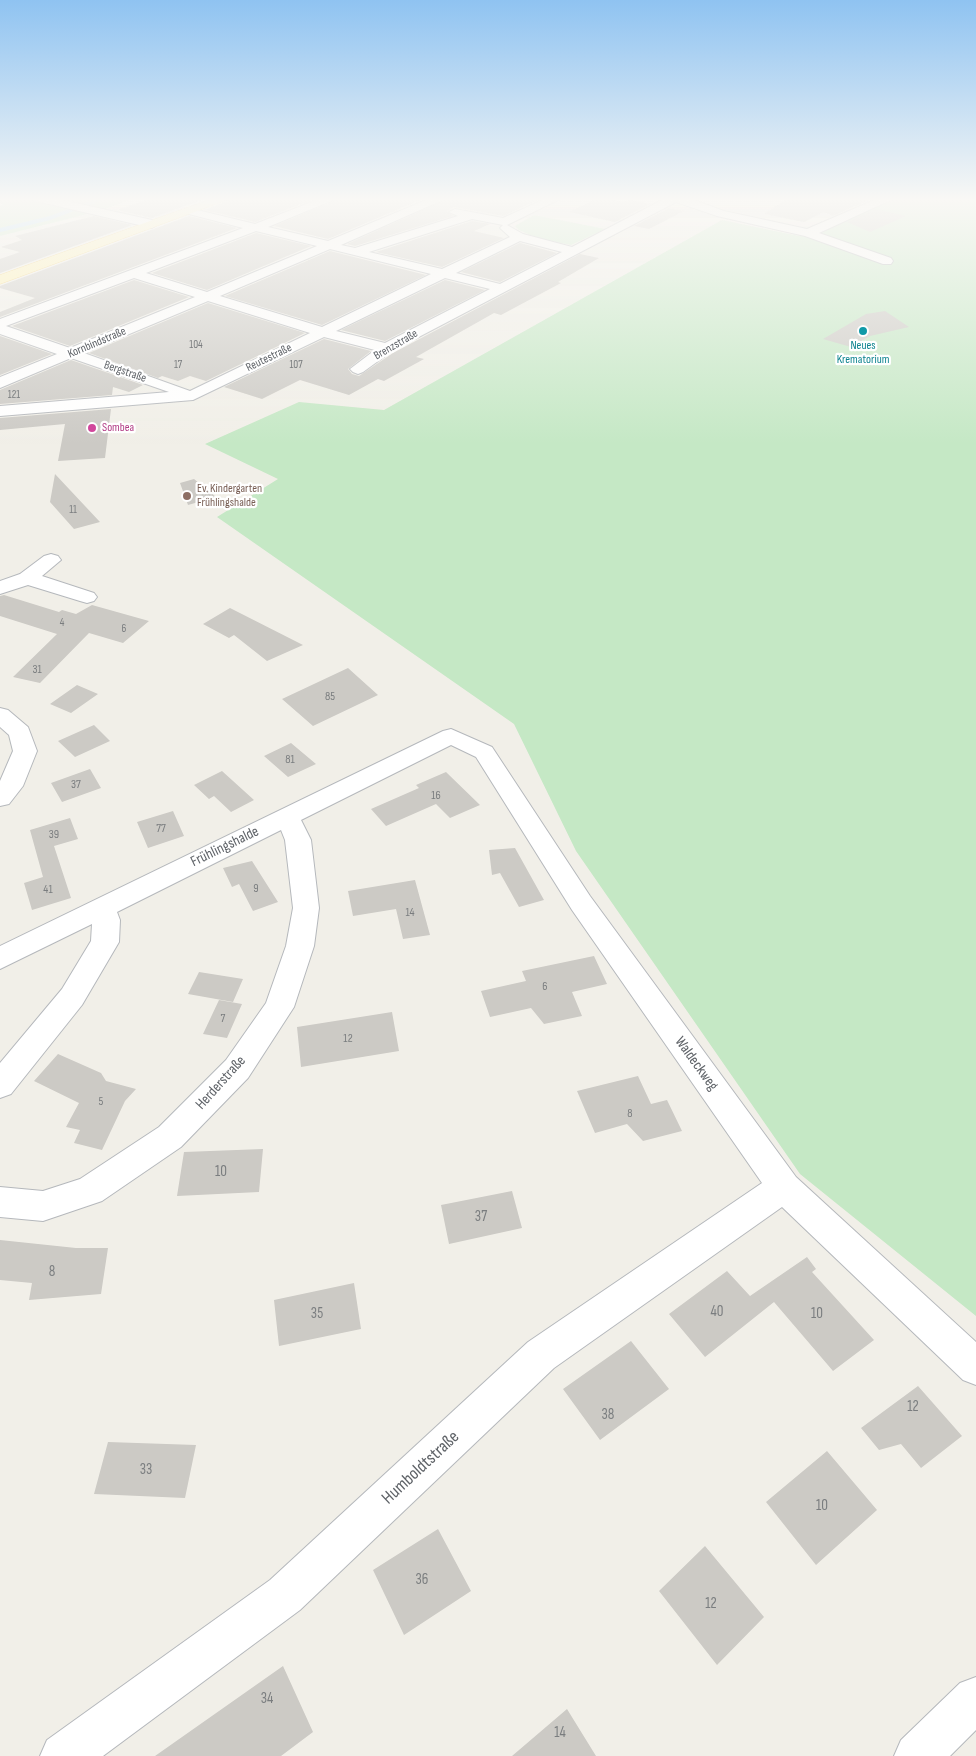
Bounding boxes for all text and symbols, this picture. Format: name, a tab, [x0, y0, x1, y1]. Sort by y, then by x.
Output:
street label: Kornbindstraße	[66, 324, 128, 362]
marker: Neues Krematorium	[857, 325, 869, 337]
street label: Brenzstraße	[371, 327, 421, 363]
house number: 104	[189, 338, 203, 352]
place label: Neues Krematorium	[837, 339, 889, 367]
street label: Reutestraße	[244, 341, 294, 375]
street label: Bergstraße	[102, 358, 148, 386]
house number: 17	[174, 358, 182, 372]
house number: 107	[289, 358, 303, 372]
house number: 121	[8, 388, 20, 402]
place label: Sombea	[102, 421, 134, 435]
marker: Sombea	[86, 422, 98, 434]
place label: Ev. Kindergarten Frühlingshalde	[197, 482, 262, 510]
marker: Ev. Kindergarten Frühlingshalde	[181, 490, 193, 502]
house number: 11	[69, 503, 77, 517]
house number: 4	[60, 616, 64, 630]
house number: 6	[122, 622, 126, 636]
house number: 31	[32, 663, 42, 677]
house number: 85	[325, 690, 335, 704]
house number: 81	[285, 753, 295, 767]
house number: 37	[71, 778, 81, 792]
house number: 16	[431, 789, 441, 803]
house number: 77	[156, 822, 166, 836]
street label: Frühlingshalde	[188, 823, 262, 871]
house number: 39	[49, 828, 59, 842]
house number: 9	[253, 882, 259, 896]
house number: 41	[43, 883, 53, 897]
house number: 14	[405, 906, 415, 920]
house number: 6	[542, 980, 548, 994]
house number: 7	[221, 1012, 225, 1026]
house number: 12	[343, 1032, 353, 1046]
street label: Waldeckweg	[670, 1033, 722, 1095]
street label: Herderstraße	[192, 1052, 250, 1114]
house number: 5	[99, 1095, 103, 1109]
house number: 8	[627, 1107, 633, 1121]
house number: 10	[215, 1163, 227, 1181]
house number: 37	[475, 1208, 487, 1226]
house number: 8	[49, 1263, 55, 1281]
house number: 40	[711, 1303, 723, 1321]
house number: 35	[311, 1305, 323, 1323]
house number: 10	[811, 1305, 823, 1323]
house number: 12	[907, 1398, 919, 1416]
house number: 38	[602, 1406, 614, 1424]
street label: Humboldtstraße	[378, 1427, 464, 1509]
house number: 33	[140, 1461, 152, 1479]
house number: 10	[816, 1497, 828, 1515]
house number: 36	[416, 1571, 428, 1589]
house number: 12	[705, 1595, 717, 1613]
house number: 34	[261, 1690, 273, 1708]
house number: 14	[554, 1724, 566, 1742]

